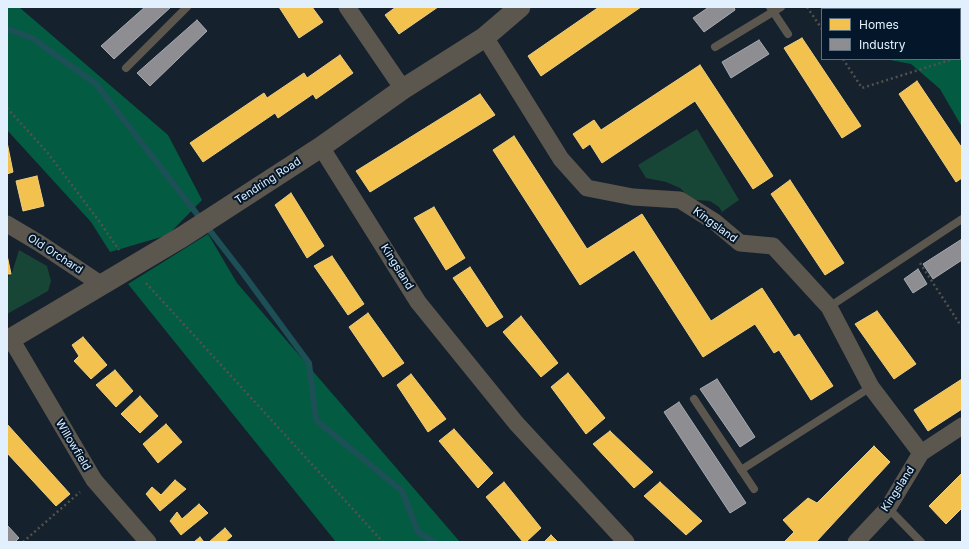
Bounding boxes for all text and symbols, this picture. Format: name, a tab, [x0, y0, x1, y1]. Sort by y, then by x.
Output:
legend	[821, 8, 961, 60]
text: Homes	[859, 17, 899, 32]
text: Industry	[859, 37, 905, 52]
street label: Tendring Road	[233, 155, 303, 207]
street label: Kingsland	[690, 205, 740, 245]
street label: Old Orchard	[25, 231, 85, 277]
street label: Kingsland	[378, 242, 416, 292]
street label: Willowfield	[53, 417, 93, 473]
street label: Kingsland	[878, 464, 918, 514]

